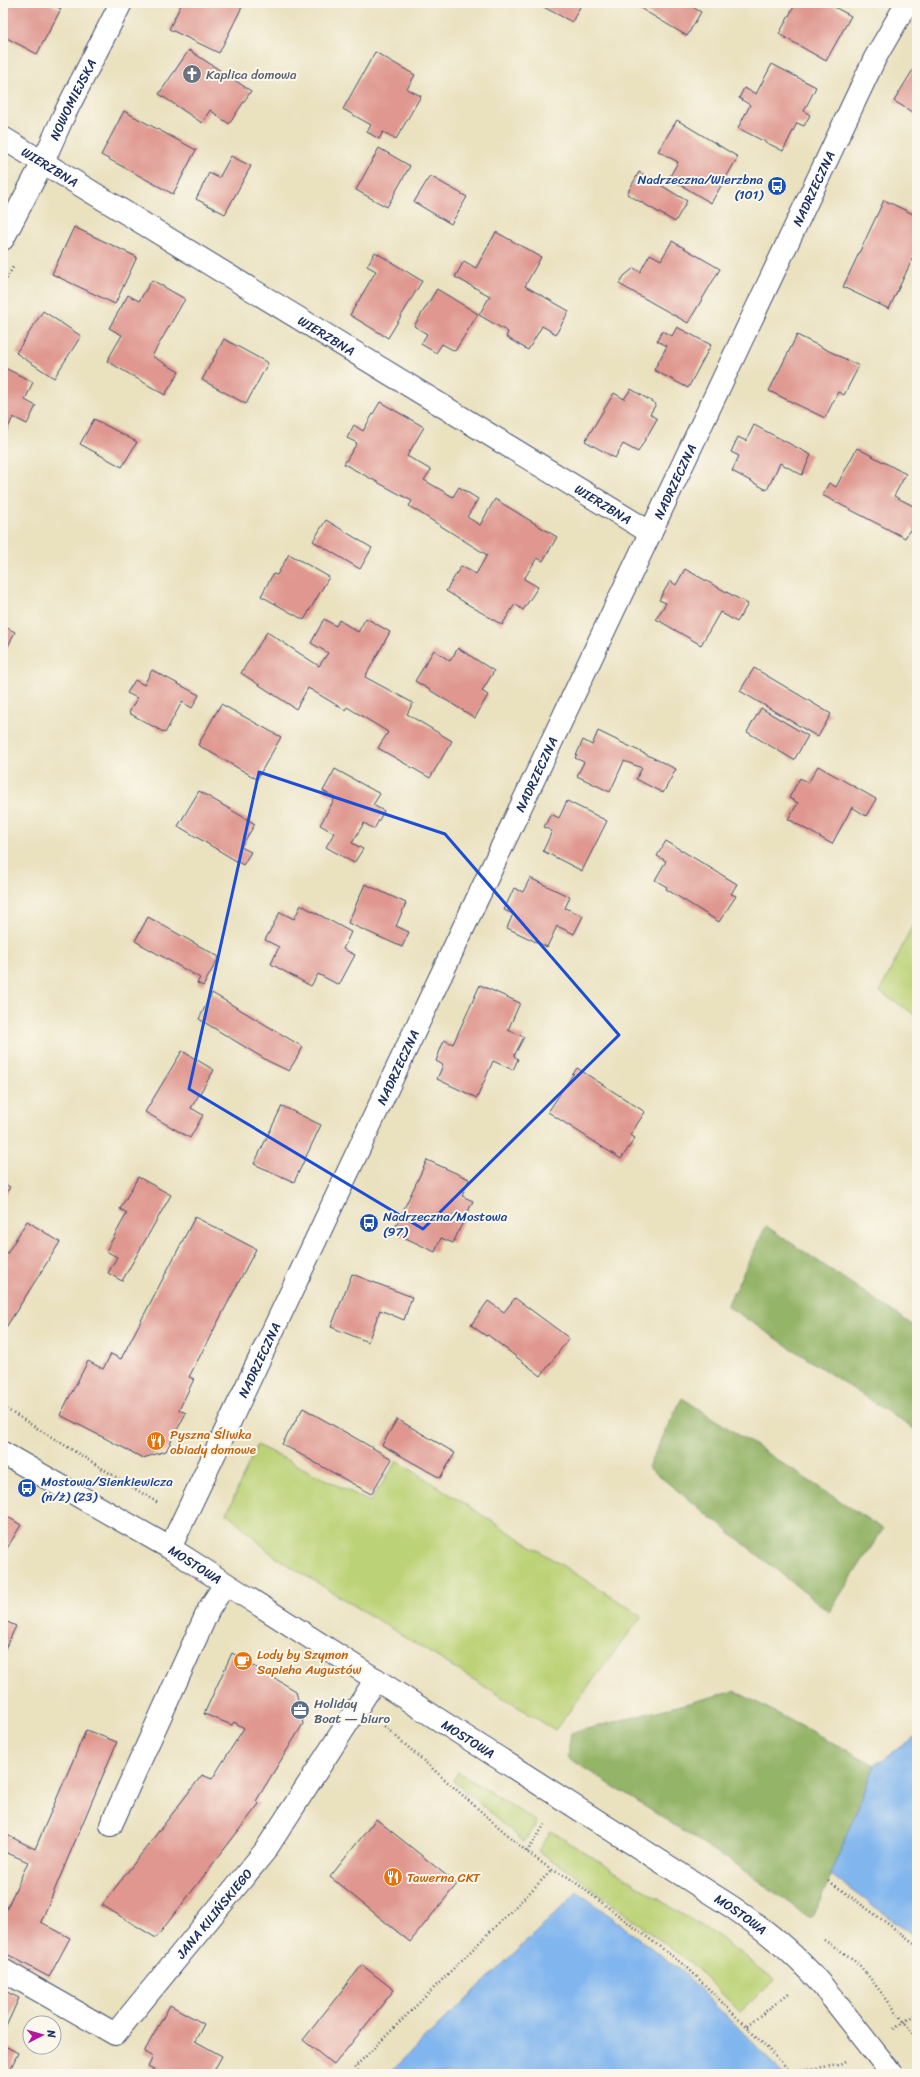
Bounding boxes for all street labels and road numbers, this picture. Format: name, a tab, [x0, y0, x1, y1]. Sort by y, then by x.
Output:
street label: NOWOMIEJSKA	[43, 55, 102, 144]
street label: WIERZBNA	[17, 140, 83, 193]
street label: NADRZECZNA	[786, 147, 841, 230]
street label: WIERZBNA	[293, 309, 360, 362]
street label: NADRZECZNA	[647, 440, 702, 523]
street label: WIERZBNA	[570, 478, 636, 530]
street label: NADRZECZNA	[508, 733, 564, 816]
street label: NADRZECZNA	[370, 1026, 425, 1109]
street label: NADRZECZNA	[231, 1318, 287, 1402]
street label: MOSTOWA	[164, 1538, 226, 1590]
street label: MOSTOWA	[437, 1713, 500, 1764]
street label: JANA KILIŃSKIEGO	[169, 1863, 258, 1965]
street label: MOSTOWA	[710, 1887, 772, 1940]

